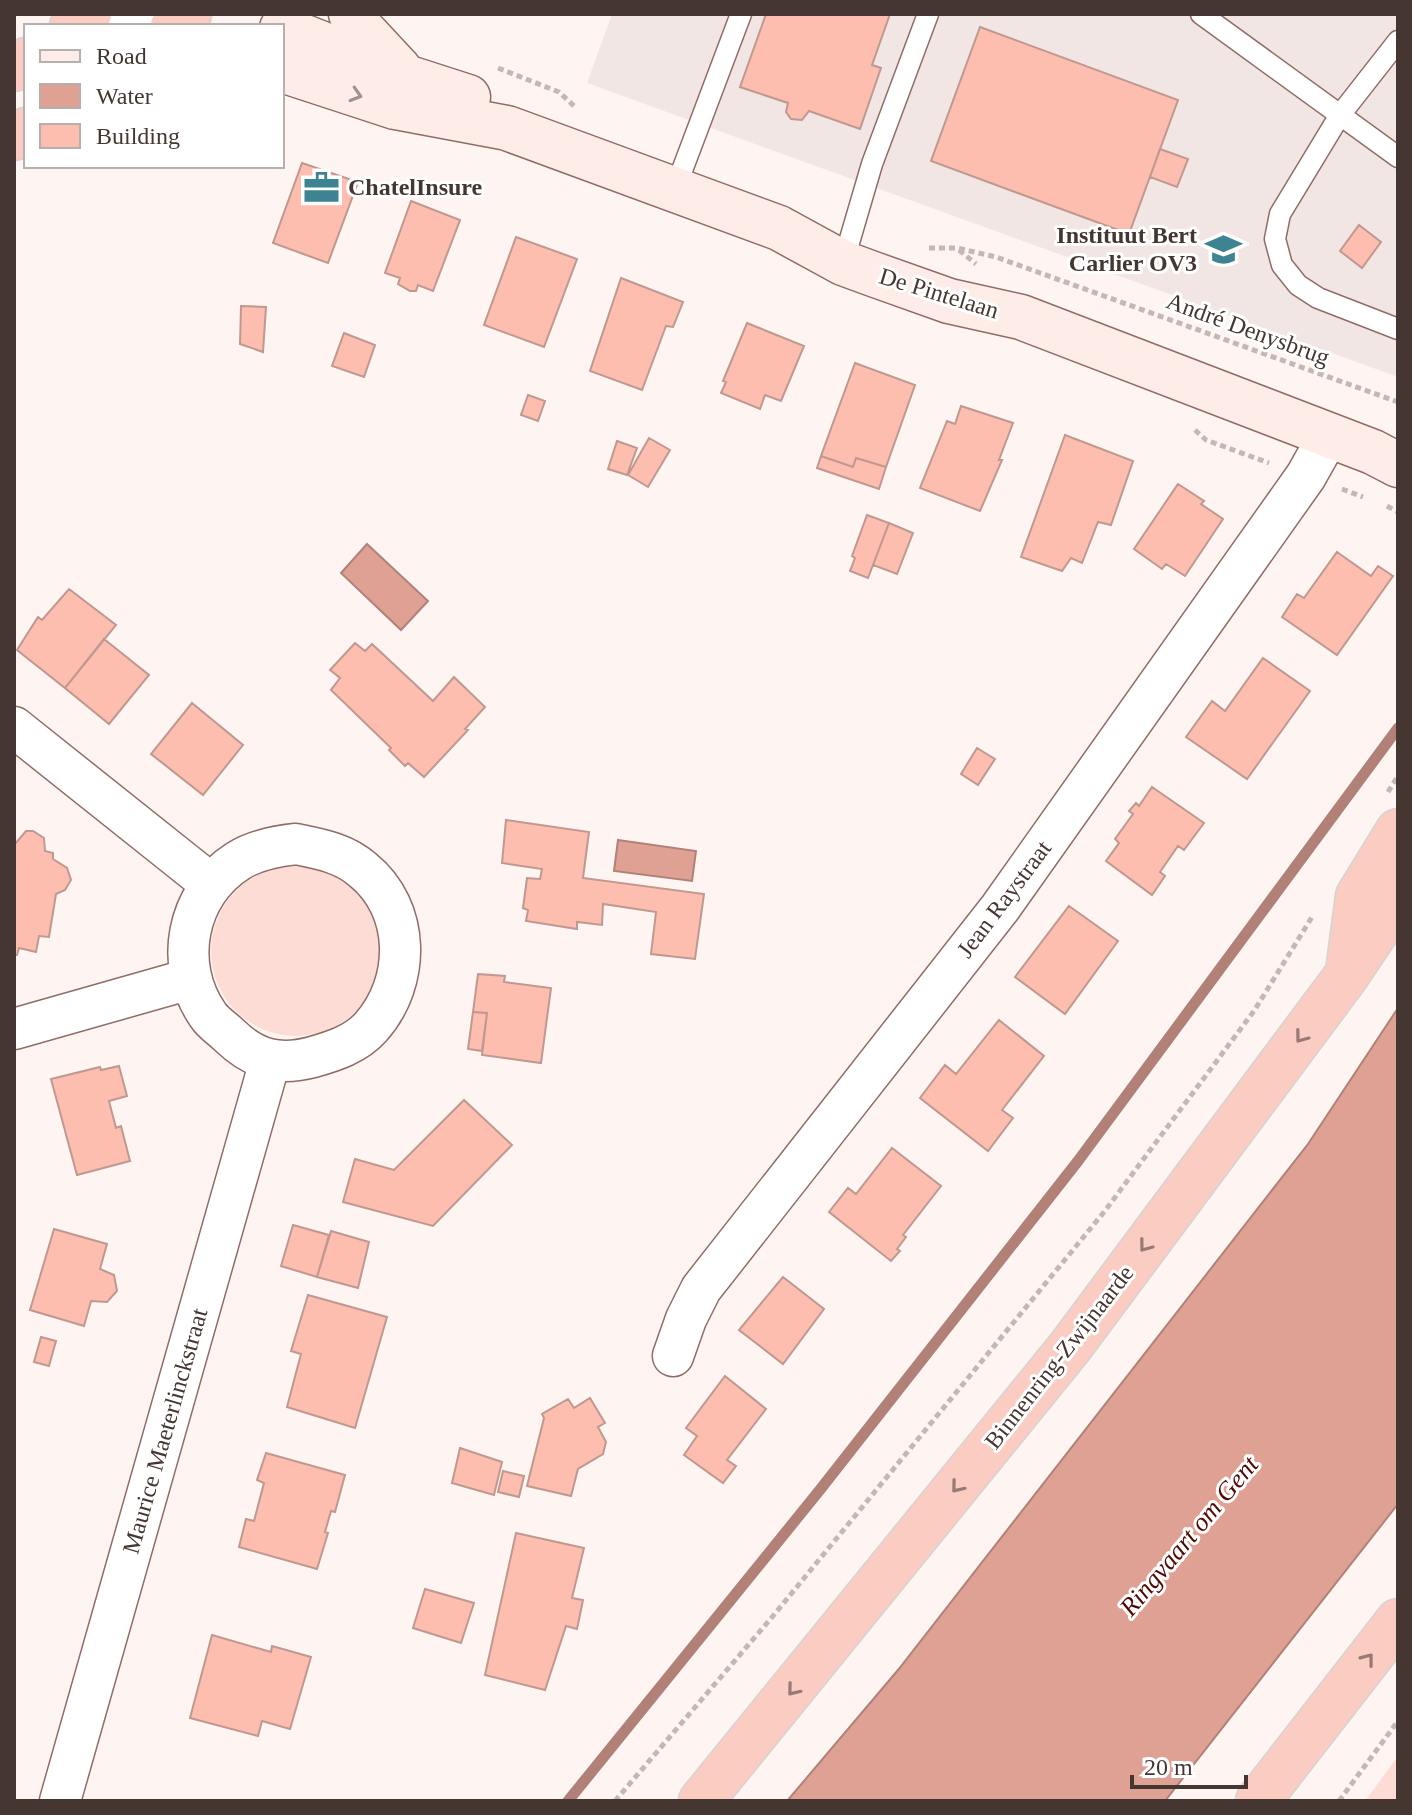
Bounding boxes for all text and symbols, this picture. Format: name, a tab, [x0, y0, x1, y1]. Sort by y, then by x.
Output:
legend	[24, 24, 284, 168]
text: Road	[96, 43, 147, 69]
text: Water	[96, 83, 153, 109]
one-way arrow	[348, 86, 362, 102]
text: Building	[96, 123, 180, 149]
office icon: ChatelInsure	[303, 168, 341, 206]
place label: ChatelInsure	[348, 174, 483, 200]
place label: Instituut Bert Carlier OV3	[1056, 222, 1197, 276]
school or university icon: Instituut Bert Carlier OV3	[1204, 230, 1242, 268]
street label: De Pintelaan	[876, 263, 1002, 323]
street label: André Denysbrug	[1163, 287, 1333, 371]
street label: Jean Raystraat	[952, 835, 1056, 962]
one-way arrow	[1296, 1029, 1310, 1043]
one-way arrow	[1140, 1237, 1155, 1251]
street label: Binnenring-Zwijnaarde	[979, 1260, 1139, 1454]
street label: Maurice Maeterlinckstraat	[118, 1305, 213, 1557]
water label: Ringvaart om Gent	[1113, 1450, 1265, 1622]
one-way arrow	[952, 1478, 966, 1493]
one-way arrow	[1359, 1653, 1373, 1668]
one-way arrow	[789, 1680, 803, 1695]
scale bar	[1132, 1739, 1246, 1789]
text: 20 m	[1144, 1754, 1193, 1780]

